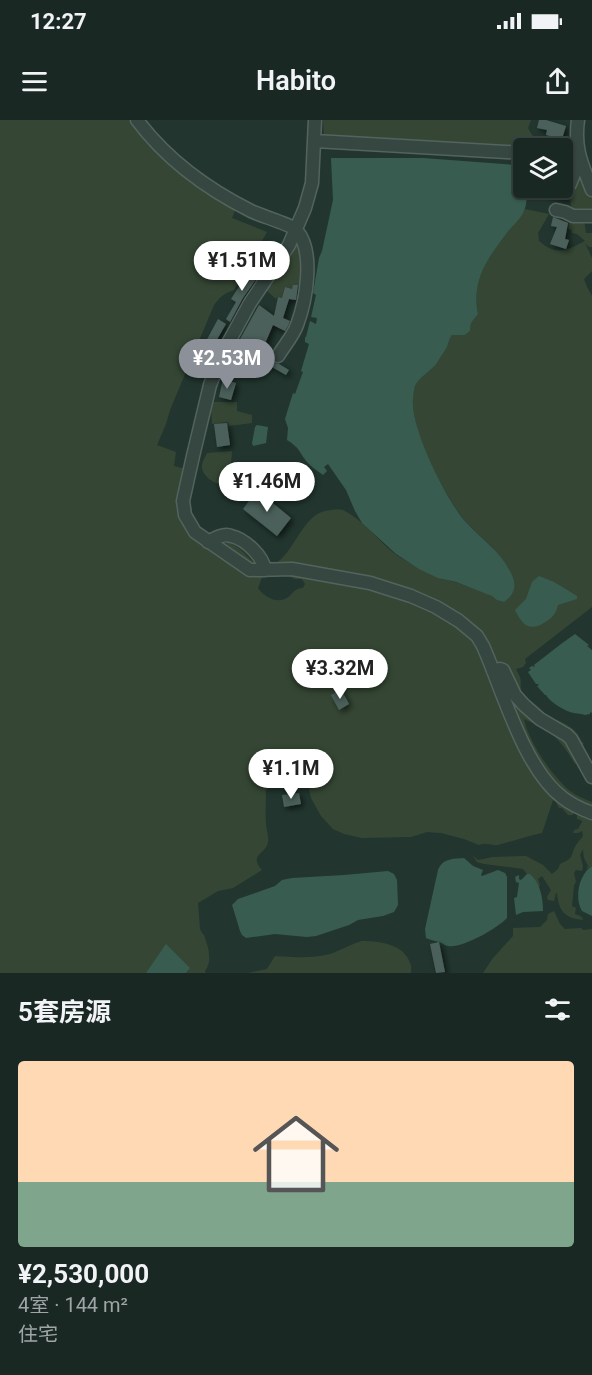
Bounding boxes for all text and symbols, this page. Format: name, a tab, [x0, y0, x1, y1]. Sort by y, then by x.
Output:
text: 12:27	[30, 9, 87, 34]
icon: menu	[18, 65, 51, 98]
text: Habito	[256, 65, 336, 97]
icon: share	[541, 65, 574, 98]
map controls	[513, 138, 573, 198]
button: layers	[513, 138, 573, 198]
pin: ¥1.51M	[193, 241, 291, 292]
text: ¥1.51M	[208, 248, 276, 272]
pin: ¥2.53M	[178, 339, 276, 390]
text: ¥2.53M	[193, 346, 261, 370]
pin: ¥1.46M	[218, 462, 316, 513]
text: ¥1.46M	[233, 469, 301, 493]
pin: ¥3.32M	[291, 649, 389, 700]
text: ¥3.32M	[306, 656, 374, 680]
pin: ¥1.1M	[249, 749, 333, 800]
text: ¥1.1M	[263, 756, 319, 780]
icon: filters	[541, 993, 574, 1026]
text: 5套房源	[18, 997, 111, 1027]
icon: home	[242, 1100, 350, 1208]
text: ¥2,530,000	[18, 1259, 149, 1289]
text: 4室 · 144 m²	[18, 1293, 128, 1317]
text: 住宅	[18, 1322, 58, 1346]

